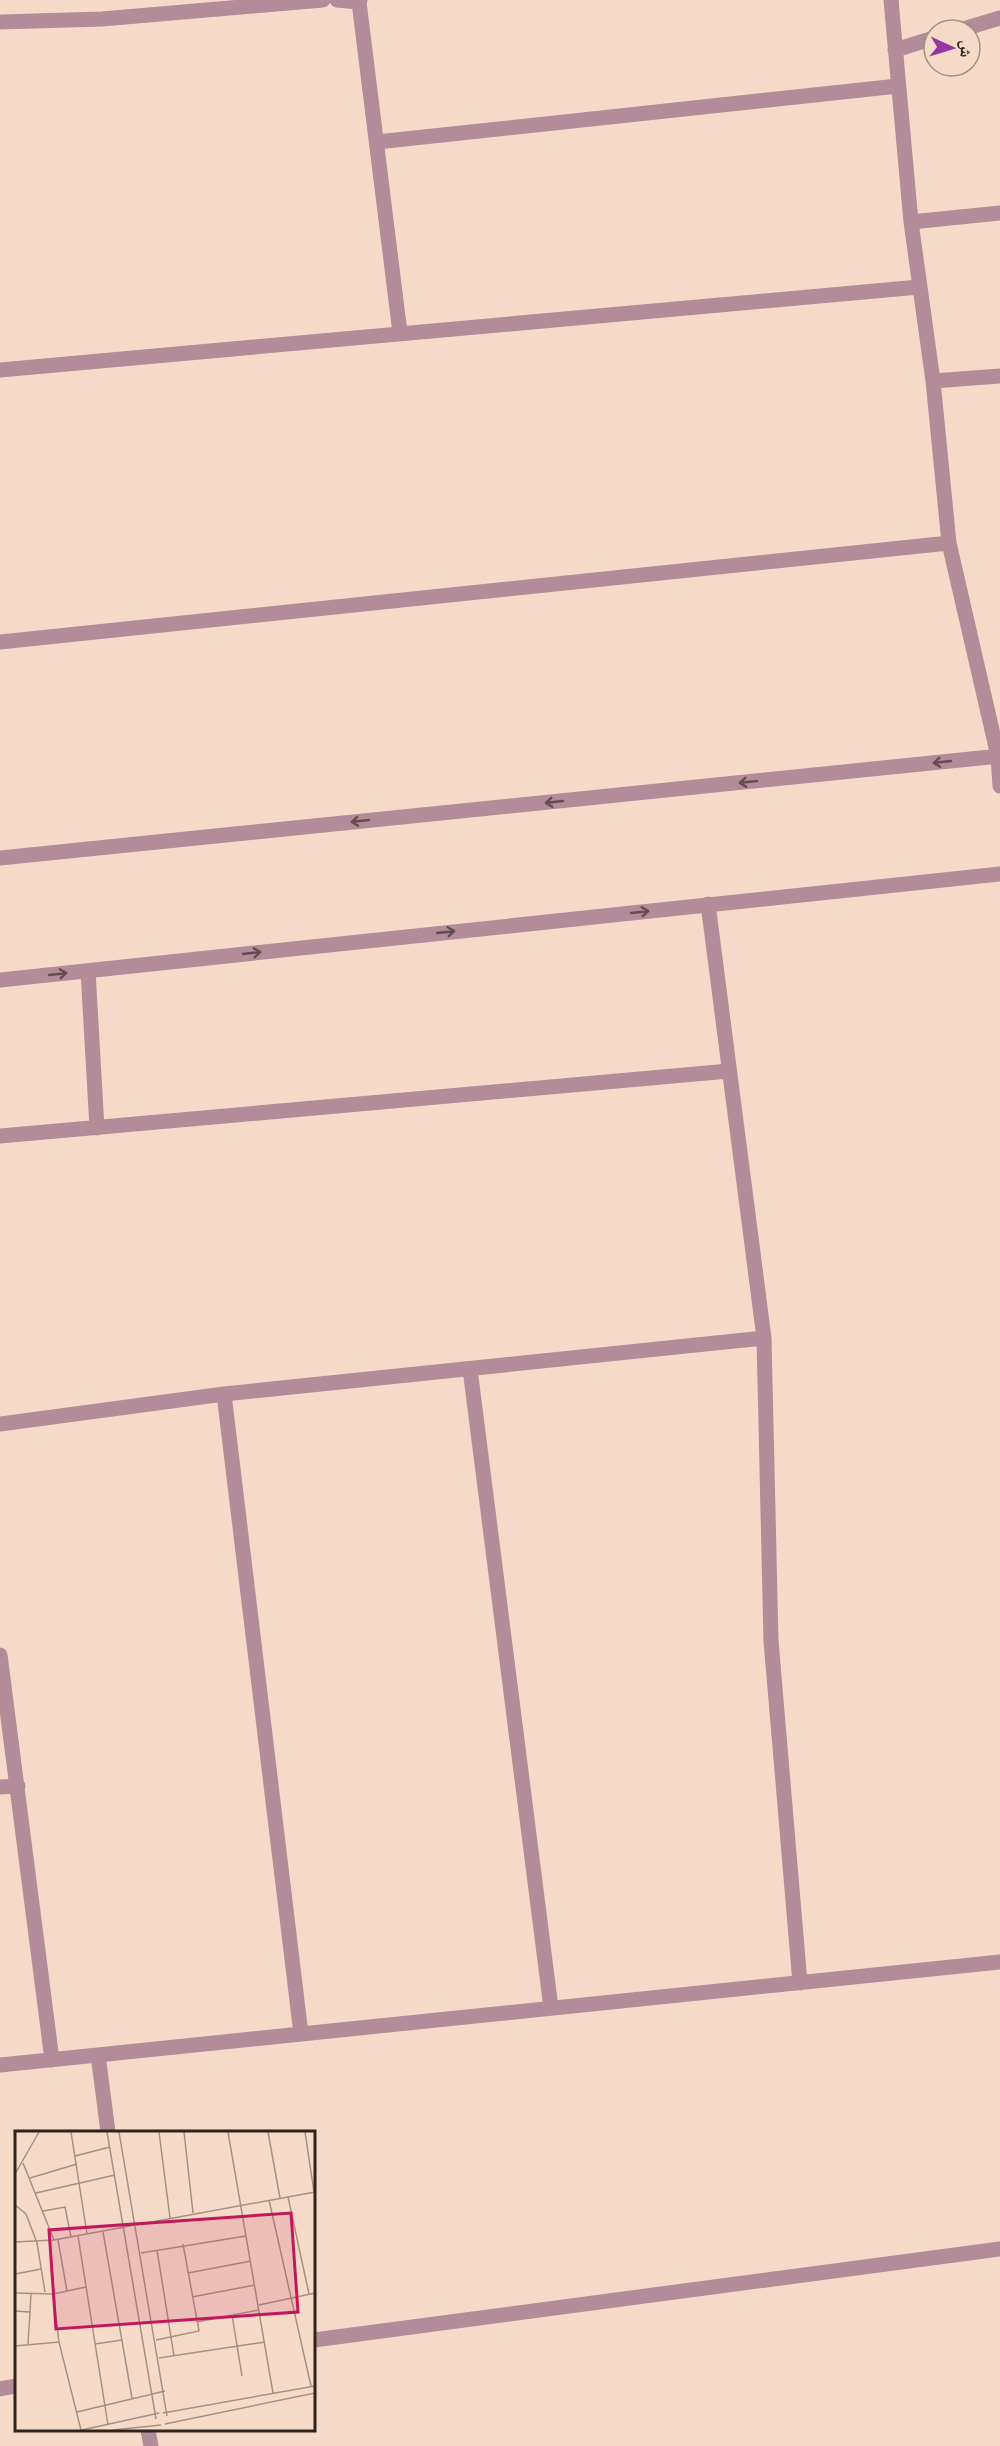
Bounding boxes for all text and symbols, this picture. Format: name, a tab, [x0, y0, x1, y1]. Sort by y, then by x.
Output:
north arrow	[922, 18, 982, 78]
text: ش	[956, 40, 978, 58]
one-way arrow	[932, 757, 952, 768]
one-way arrow	[738, 777, 758, 788]
one-way arrow	[544, 796, 564, 807]
one-way arrow	[350, 816, 370, 827]
one-way arrow	[629, 906, 649, 917]
one-way arrow	[436, 927, 455, 938]
one-way arrow	[242, 947, 262, 958]
one-way arrow	[48, 968, 68, 979]
inset map	[15, 2131, 315, 2431]

